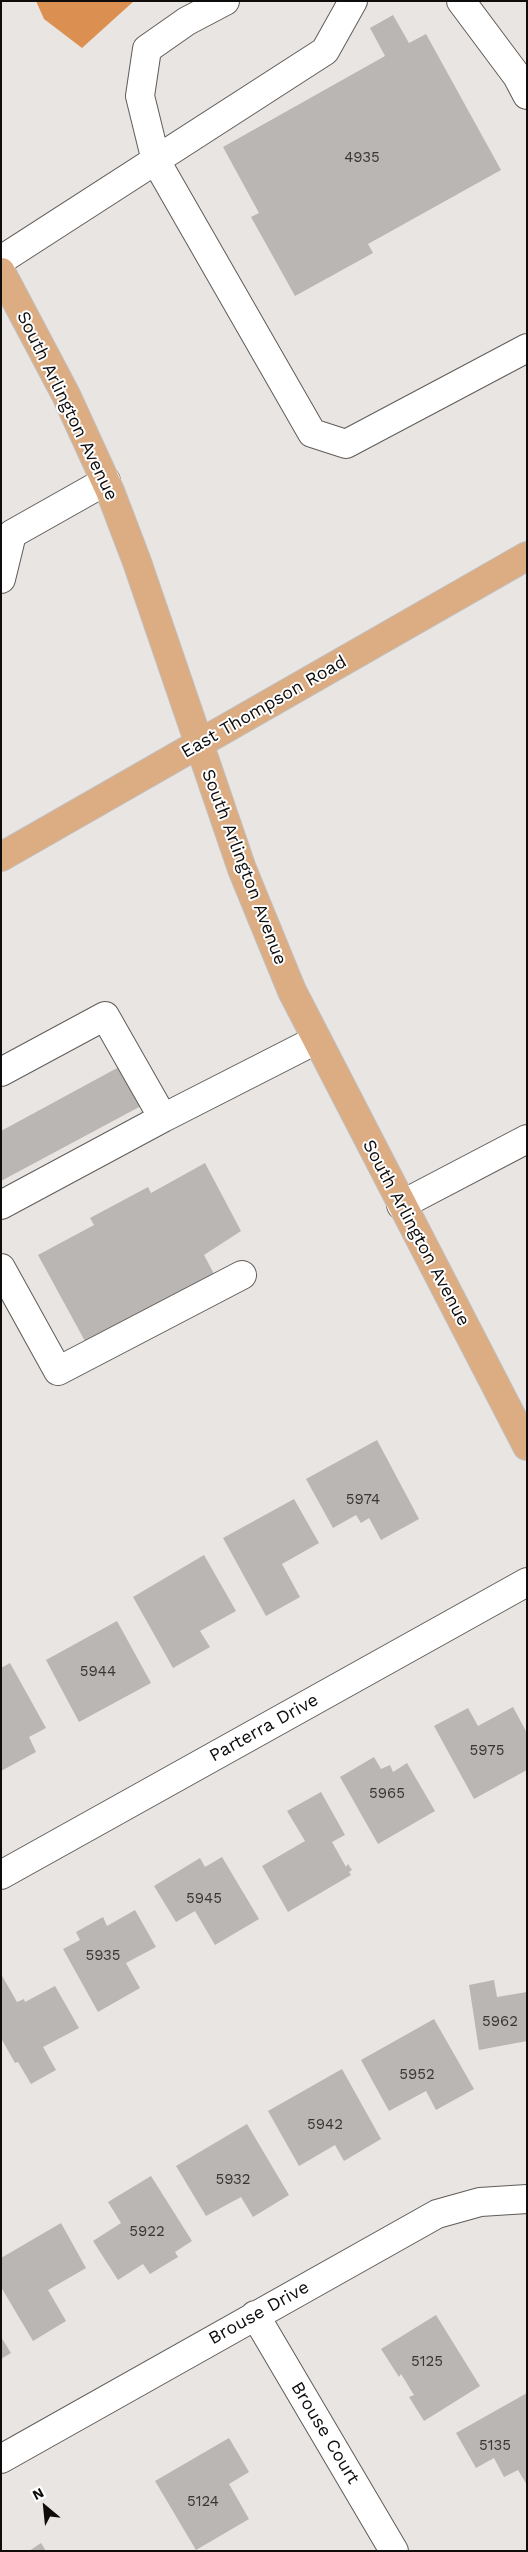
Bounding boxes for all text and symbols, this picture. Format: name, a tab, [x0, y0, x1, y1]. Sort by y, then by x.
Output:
house number: 4935	[344, 149, 380, 167]
street label: South Arlington Avenue	[12, 308, 122, 504]
street label: East Thompson Road	[178, 651, 350, 763]
street label: South Arlington Avenue	[197, 766, 291, 968]
street label: South Arlington Avenue	[358, 1136, 474, 1330]
house number: 5974	[346, 1491, 380, 1509]
house number: 5944	[80, 1663, 116, 1681]
street label: Parterra Drive	[206, 1689, 322, 1767]
house number: 5975	[470, 1742, 504, 1760]
house number: 5965	[369, 1785, 405, 1803]
house number: 5945	[186, 1890, 222, 1908]
house number: 5935	[85, 1947, 121, 1965]
house number: 5962	[482, 2013, 518, 2031]
house number: 5952	[399, 2066, 435, 2084]
house number: 5942	[307, 2116, 343, 2134]
house number: 5932	[215, 2171, 251, 2189]
house number: 5922	[129, 2223, 165, 2241]
street label: Brouse Drive	[205, 2277, 313, 2349]
house number: 5125	[411, 2353, 443, 2371]
street label: Brouse Court	[286, 2378, 364, 2488]
house number: 5135	[479, 2437, 511, 2455]
north arrow	[20, 2482, 70, 2532]
text: N	[30, 2484, 46, 2503]
house number: 5124	[187, 2493, 219, 2511]

